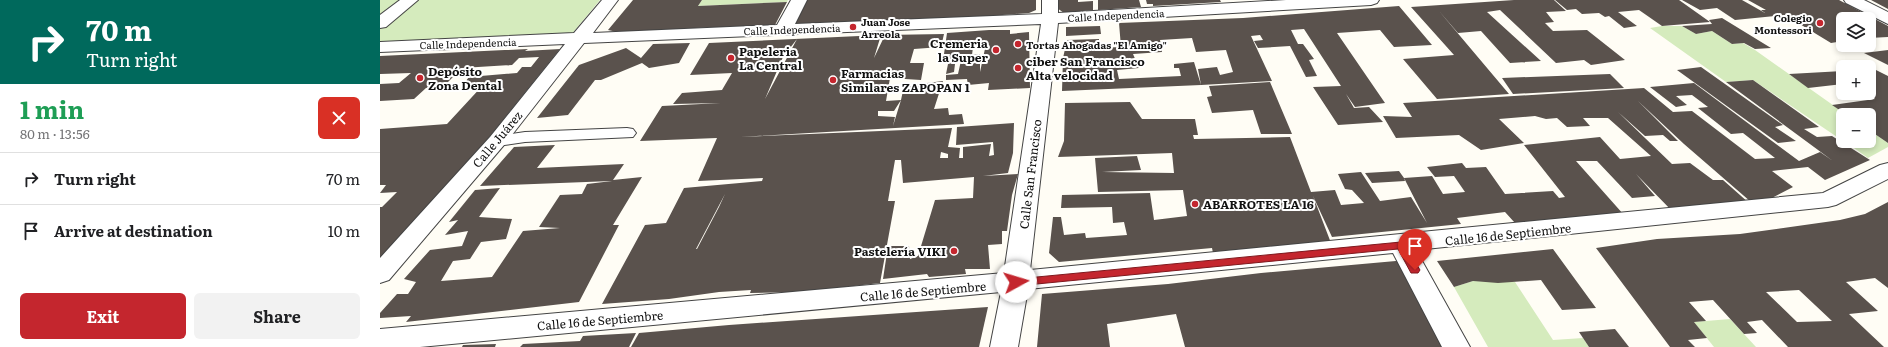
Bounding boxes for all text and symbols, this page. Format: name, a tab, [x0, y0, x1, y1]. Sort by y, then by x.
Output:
street label: Calle Independencia	[1067, 5, 1165, 25]
text: 70 m	[86, 8, 152, 50]
place label: Colegio Montessori	[1754, 10, 1812, 37]
map controls	[1836, 12, 1876, 148]
button: layers	[1836, 12, 1876, 52]
place label: Juan Jose Arreola	[861, 14, 911, 41]
icon: right	[20, 16, 72, 68]
marker: Colegio Montessori	[1815, 18, 1825, 28]
street label: Calle Independencia	[743, 20, 841, 38]
marker: Juan Jose Arreola	[848, 22, 858, 32]
street label: Calle Independencia	[419, 34, 517, 52]
place label: Cremeria la Super	[930, 34, 988, 66]
place label: Tortas Ahogadas "El Amigo"	[1026, 37, 1167, 52]
marker: Tortas Ahogadas "El Amigo"	[1013, 39, 1023, 49]
place label: Papeleria La Central	[739, 42, 803, 74]
marker: Cremeria la Super	[991, 45, 1001, 55]
text: Turn right	[86, 46, 177, 73]
place label: ciber San Francisco Alta velocidad	[1026, 52, 1145, 84]
marker: Papeleria La Central	[726, 53, 736, 63]
button: +	[1836, 60, 1876, 100]
place label: Depósito Zona Dental	[428, 62, 502, 94]
marker: ciber San Francisco Alta velocidad	[1013, 63, 1023, 73]
place label: Farmacias Similares ZAPOPAN 1	[841, 64, 970, 96]
marker: Depósito Zona Dental	[415, 73, 425, 83]
marker: Farmacias Similares ZAPOPAN 1	[828, 75, 838, 85]
text: 1 min	[20, 91, 84, 126]
button: close	[318, 97, 360, 139]
street label: Calle Juárez	[468, 107, 526, 171]
button: −	[1836, 108, 1876, 148]
street label: Calle San Francisco	[1014, 118, 1046, 230]
text: 80 m · 13:56	[20, 124, 90, 143]
text: Turn right	[54, 167, 136, 190]
text: 70 m	[326, 167, 360, 190]
icon: right	[20, 168, 42, 190]
place label: ABARROTES LA 16	[1203, 195, 1314, 213]
marker: ABARROTES LA 16	[1190, 199, 1200, 209]
street label: Calle 16 de Septiembre	[1444, 218, 1572, 250]
text: Arrive at destination	[54, 219, 213, 242]
text: 10 m	[328, 219, 360, 242]
icon: arrive	[20, 220, 42, 242]
pin	[1398, 229, 1432, 270]
icon: arrive	[1404, 235, 1426, 257]
place label: Pastelería VIKI	[854, 242, 946, 260]
marker: Pastelería VIKI	[949, 246, 959, 256]
position arrow	[995, 261, 1037, 303]
street label: Calle 16 de Septiembre	[859, 277, 987, 305]
button: Exit	[20, 293, 186, 339]
button: Share	[194, 293, 360, 339]
street label: Calle 16 de Septiembre	[536, 306, 664, 334]

